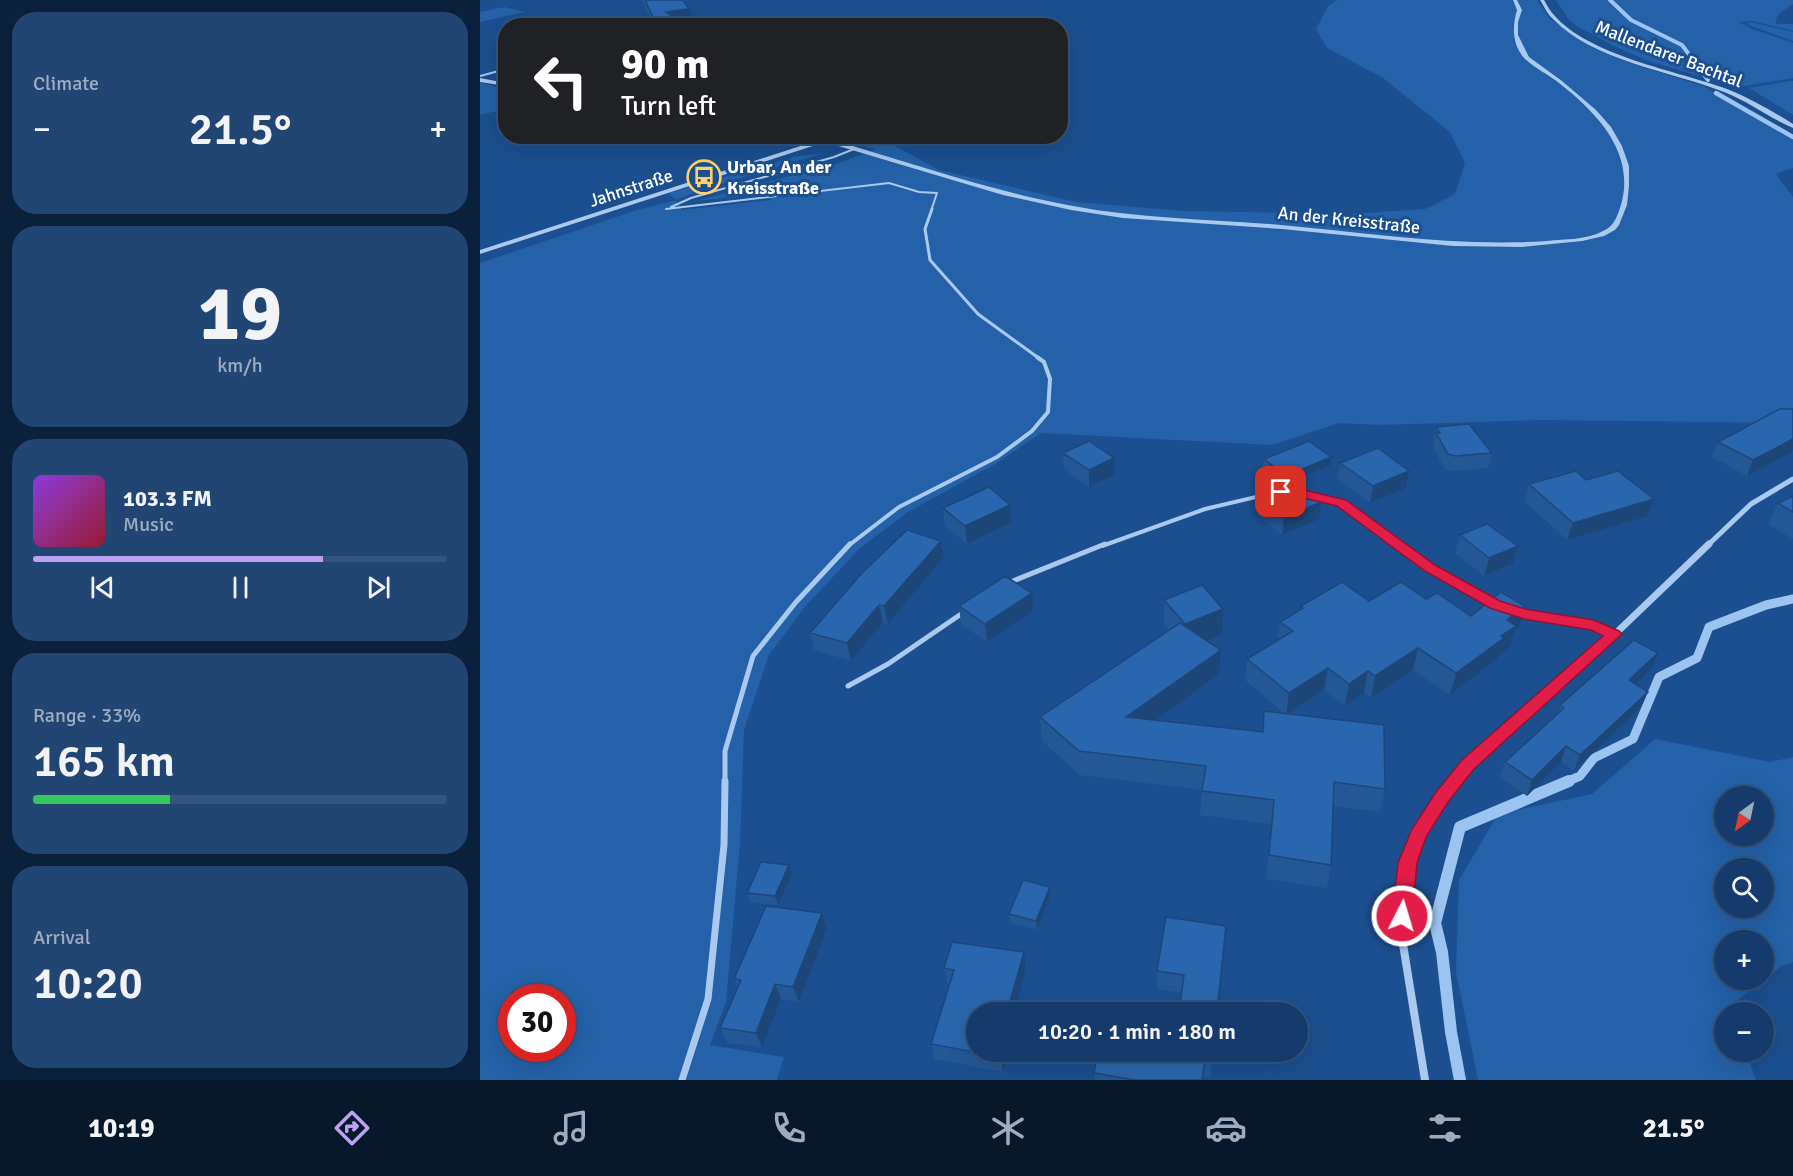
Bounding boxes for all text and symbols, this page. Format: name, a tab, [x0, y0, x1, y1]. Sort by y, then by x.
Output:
street label: Mallendarer Bachtal	[1592, 16, 1746, 92]
text: 90 m	[621, 39, 710, 90]
icon: left	[522, 42, 600, 120]
text: Climate	[33, 71, 99, 96]
text: Turn left	[621, 90, 716, 123]
text: 21.5°	[189, 102, 291, 157]
text: −	[33, 109, 51, 150]
text: +	[429, 109, 447, 150]
place label: Urbar, An der Kreisstraße	[727, 156, 832, 199]
bus stop icon: Urbar, An der Kreisstraße	[686, 159, 722, 195]
street label: Jahnstraße	[586, 164, 676, 212]
street label: An der Kreisstraße	[1277, 202, 1421, 238]
text: 19	[198, 266, 282, 362]
text: km/h	[217, 353, 263, 378]
pin	[1255, 466, 1306, 517]
icon: arrive	[1264, 475, 1297, 508]
text: 103.3 FM	[123, 485, 212, 512]
text: Music	[123, 512, 174, 537]
icon: previous	[86, 571, 119, 604]
icon: pause	[224, 571, 257, 604]
icon: next	[362, 571, 395, 604]
text: Range · 33%	[33, 703, 141, 728]
text: 165 km	[33, 734, 175, 789]
north arrow	[1714, 786, 1774, 846]
map controls	[1714, 786, 1774, 1062]
button: search	[1714, 858, 1774, 918]
position arrow	[1370, 884, 1434, 948]
text: Arrival	[33, 925, 91, 950]
button: +	[1714, 930, 1774, 990]
text: 10:20	[33, 956, 143, 1011]
speed limit sign: 30	[498, 984, 576, 1062]
button: −	[1714, 1002, 1774, 1062]
text: 10:20 · 1 min · 180 m	[1038, 1018, 1236, 1045]
icon: directions	[331, 1107, 373, 1149]
icon: music	[550, 1107, 592, 1149]
icon: phone	[768, 1107, 810, 1149]
icon: climate	[987, 1107, 1029, 1149]
icon: car	[1205, 1107, 1247, 1149]
icon: filters	[1424, 1107, 1466, 1149]
text: 10:19	[88, 1112, 155, 1145]
text: 21.5°	[1642, 1112, 1705, 1145]

